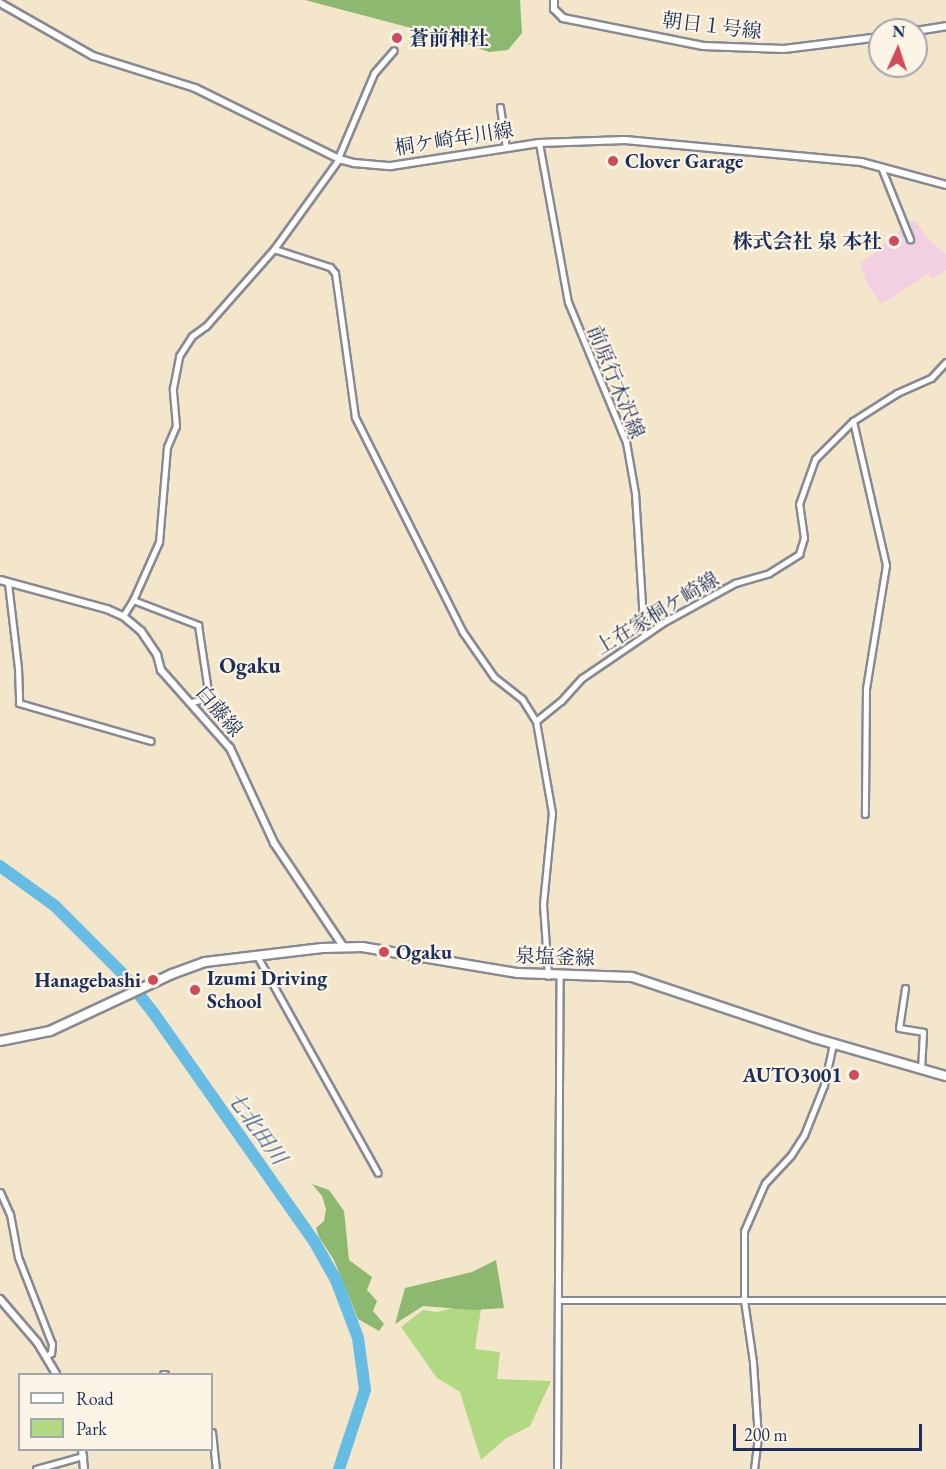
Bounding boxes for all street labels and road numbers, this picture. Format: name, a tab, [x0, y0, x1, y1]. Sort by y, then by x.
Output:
street label: 朝日１号線	[661, 8, 763, 44]
street label: 桐ケ崎年川線	[393, 118, 515, 160]
street label: 前原行木沢線	[582, 322, 650, 442]
street label: 上在家桐ケ崎線	[591, 567, 723, 659]
street label: 白藤線	[191, 680, 247, 742]
street label: 泉塩釜線	[515, 944, 595, 970]

